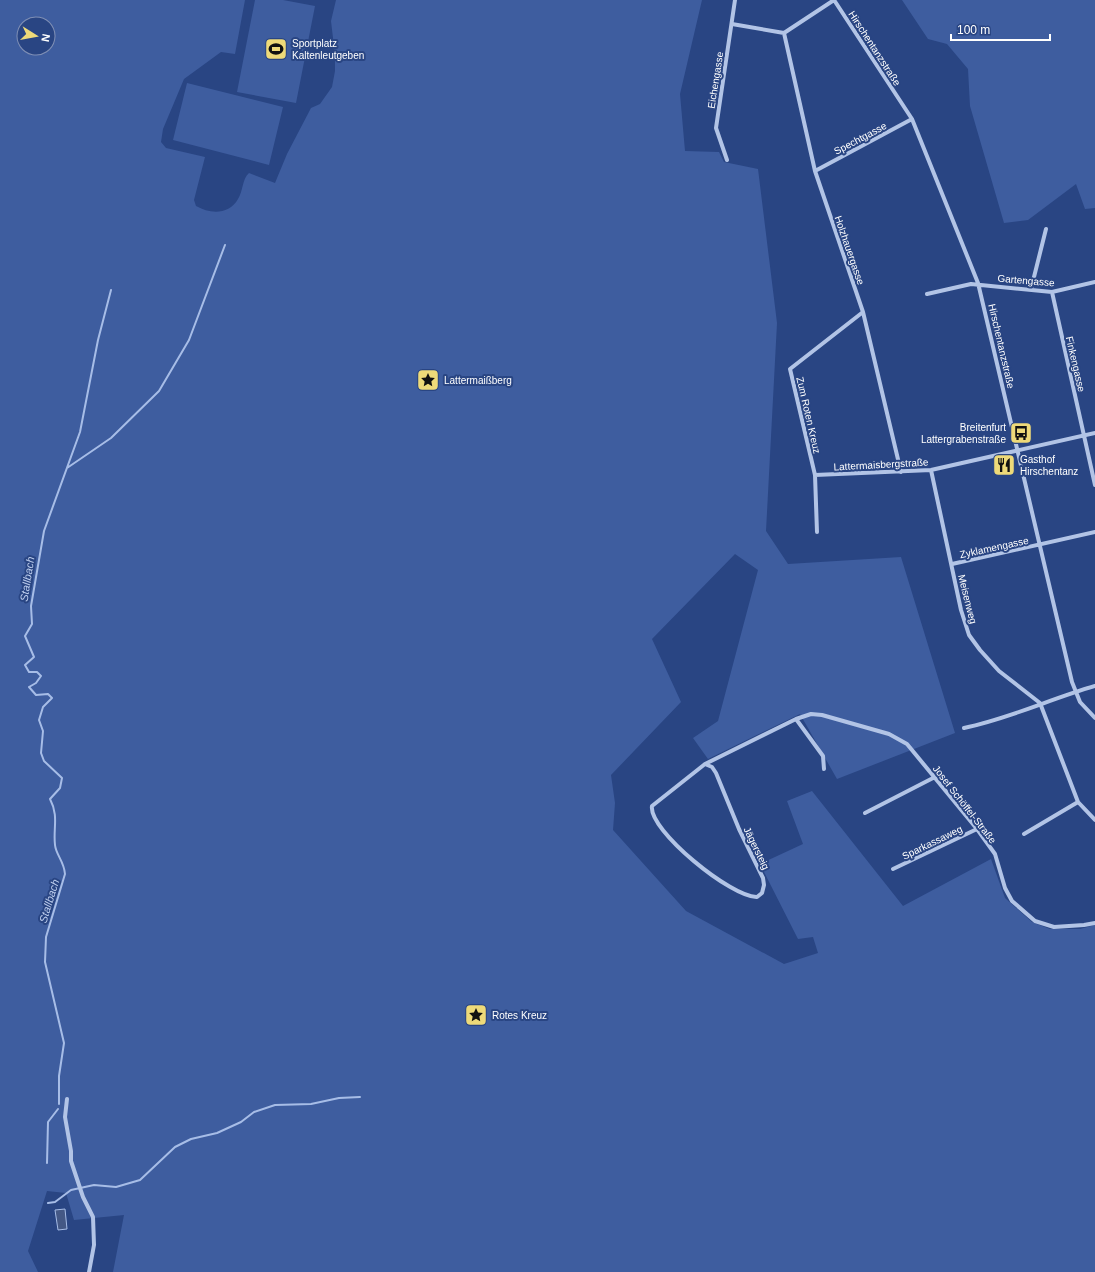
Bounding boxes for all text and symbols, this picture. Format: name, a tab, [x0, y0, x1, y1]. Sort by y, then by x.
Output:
street label: Hirschentanzstraße	[846, 9, 903, 88]
north arrow	[16, 16, 56, 56]
scale bar	[951, 16, 1050, 42]
text: 100 m	[957, 23, 990, 37]
text: N	[39, 33, 52, 43]
sports icon: Sportplatz Kaltenleutgeben	[263, 36, 289, 62]
place label: Sportplatz Kaltenleutgeben	[292, 38, 364, 61]
street label: Eichengasse	[706, 51, 725, 109]
street label: Spechtgasse	[832, 120, 889, 157]
street label: Holzhauergasse	[833, 214, 867, 287]
street label: Gartengasse	[997, 273, 1055, 289]
street label: Hirschentanzstraße	[986, 303, 1017, 390]
street label: Finkengasse	[1064, 335, 1087, 393]
place icon: Lattermaißberg	[415, 367, 441, 393]
place label: Lattermaißberg	[444, 375, 512, 386]
street label: Zum Roten Kreuz	[794, 376, 823, 455]
bus stop icon: Breitenfurt Lattergrabenstraße	[1008, 420, 1034, 446]
place label: Breitenfurt Lattergrabenstraße	[921, 422, 1006, 445]
restaurant icon: Gasthof Hirschentanz	[991, 452, 1017, 478]
place label: Gasthof Hirschentanz	[1020, 454, 1078, 477]
street label: Lattermaisbergstraße	[833, 456, 929, 472]
street label: Zyklamengasse	[959, 535, 1030, 560]
water label: Stallbach	[18, 556, 36, 602]
street label: Meisenweg	[956, 573, 979, 625]
street label: Josef Schöffel-Straße	[931, 763, 999, 846]
street label: Sparkassaweg	[900, 823, 964, 862]
street label: Jägersteig	[741, 825, 772, 871]
water label: Stallbach	[37, 878, 61, 924]
place icon: Rotes Kreuz	[463, 1002, 489, 1028]
place label: Rotes Kreuz	[492, 1010, 547, 1021]

